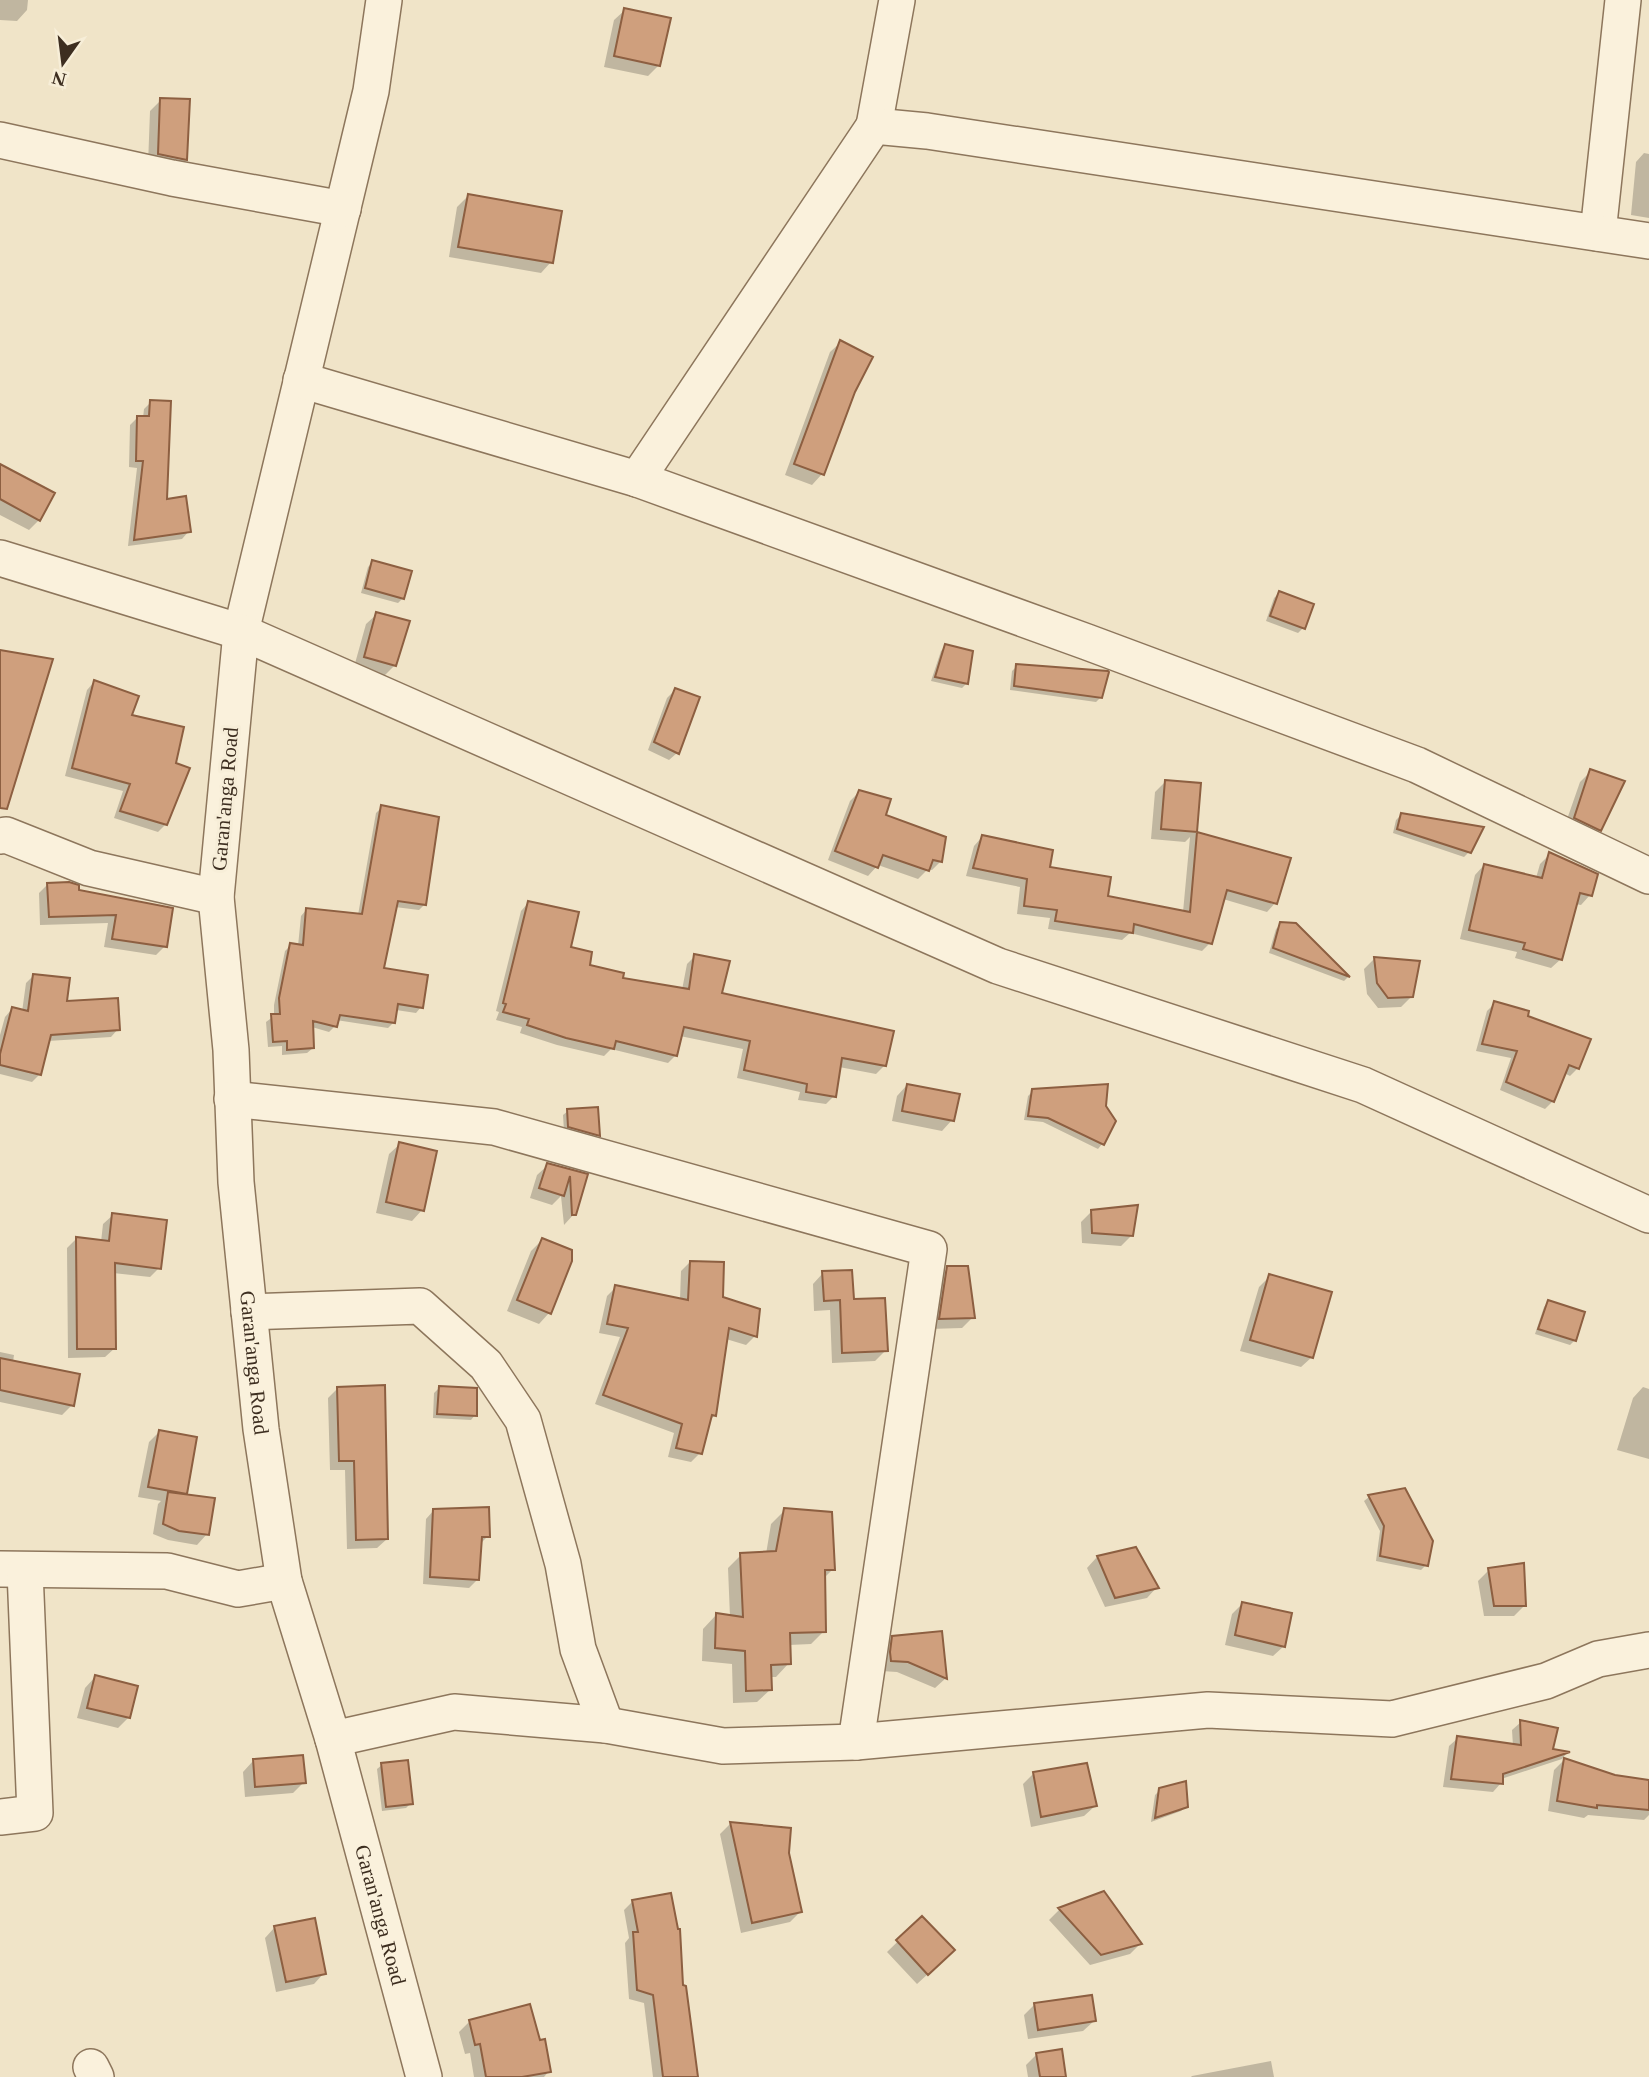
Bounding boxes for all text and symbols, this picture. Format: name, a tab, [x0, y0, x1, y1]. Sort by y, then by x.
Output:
north arrow	[28, 28, 98, 98]
text: N	[50, 67, 68, 91]
street label: Garan'anga Road	[207, 726, 243, 872]
street label: Garan'anga Road	[235, 1290, 274, 1437]
street label: Garan'anga Road	[350, 1842, 411, 1988]

